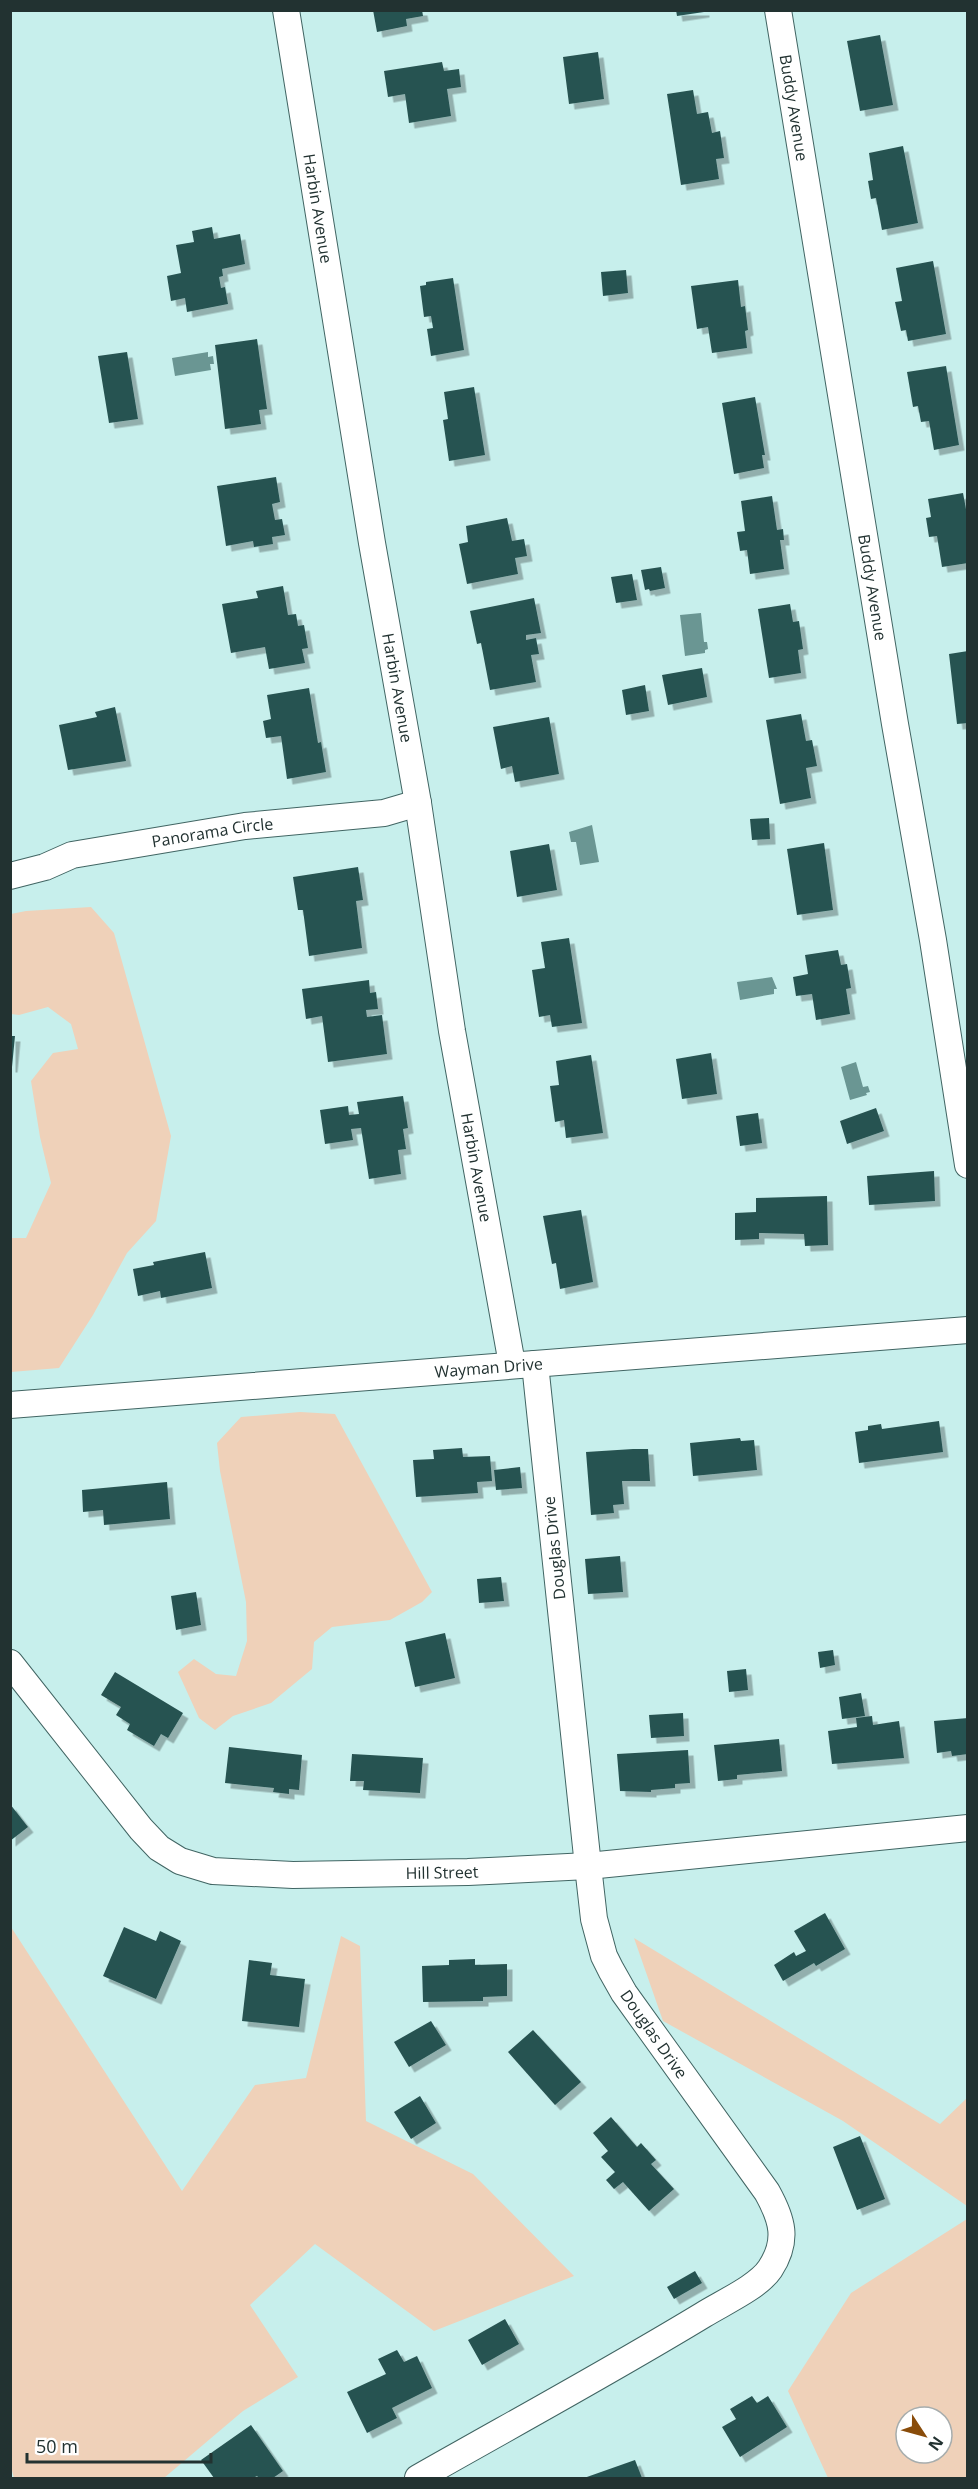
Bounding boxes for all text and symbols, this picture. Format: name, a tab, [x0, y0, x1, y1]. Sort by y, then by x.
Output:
street label: Buddy Avenue	[774, 53, 814, 163]
street label: Harbin Avenue	[298, 152, 338, 265]
street label: Buddy Avenue	[853, 532, 892, 642]
street label: Harbin Avenue	[377, 631, 418, 744]
street label: Panorama Circle	[150, 812, 274, 852]
street label: Harbin Avenue	[456, 1111, 497, 1224]
street label: Wayman Drive	[434, 1352, 544, 1383]
street label: Douglas Drive	[538, 1495, 570, 1601]
street label: Hill Street	[405, 1860, 479, 1884]
street label: Douglas Drive	[615, 1985, 693, 2083]
north arrow	[894, 2405, 954, 2465]
scale bar	[27, 2426, 212, 2464]
text: N	[923, 2432, 949, 2456]
text: 50 m	[36, 2434, 78, 2458]

